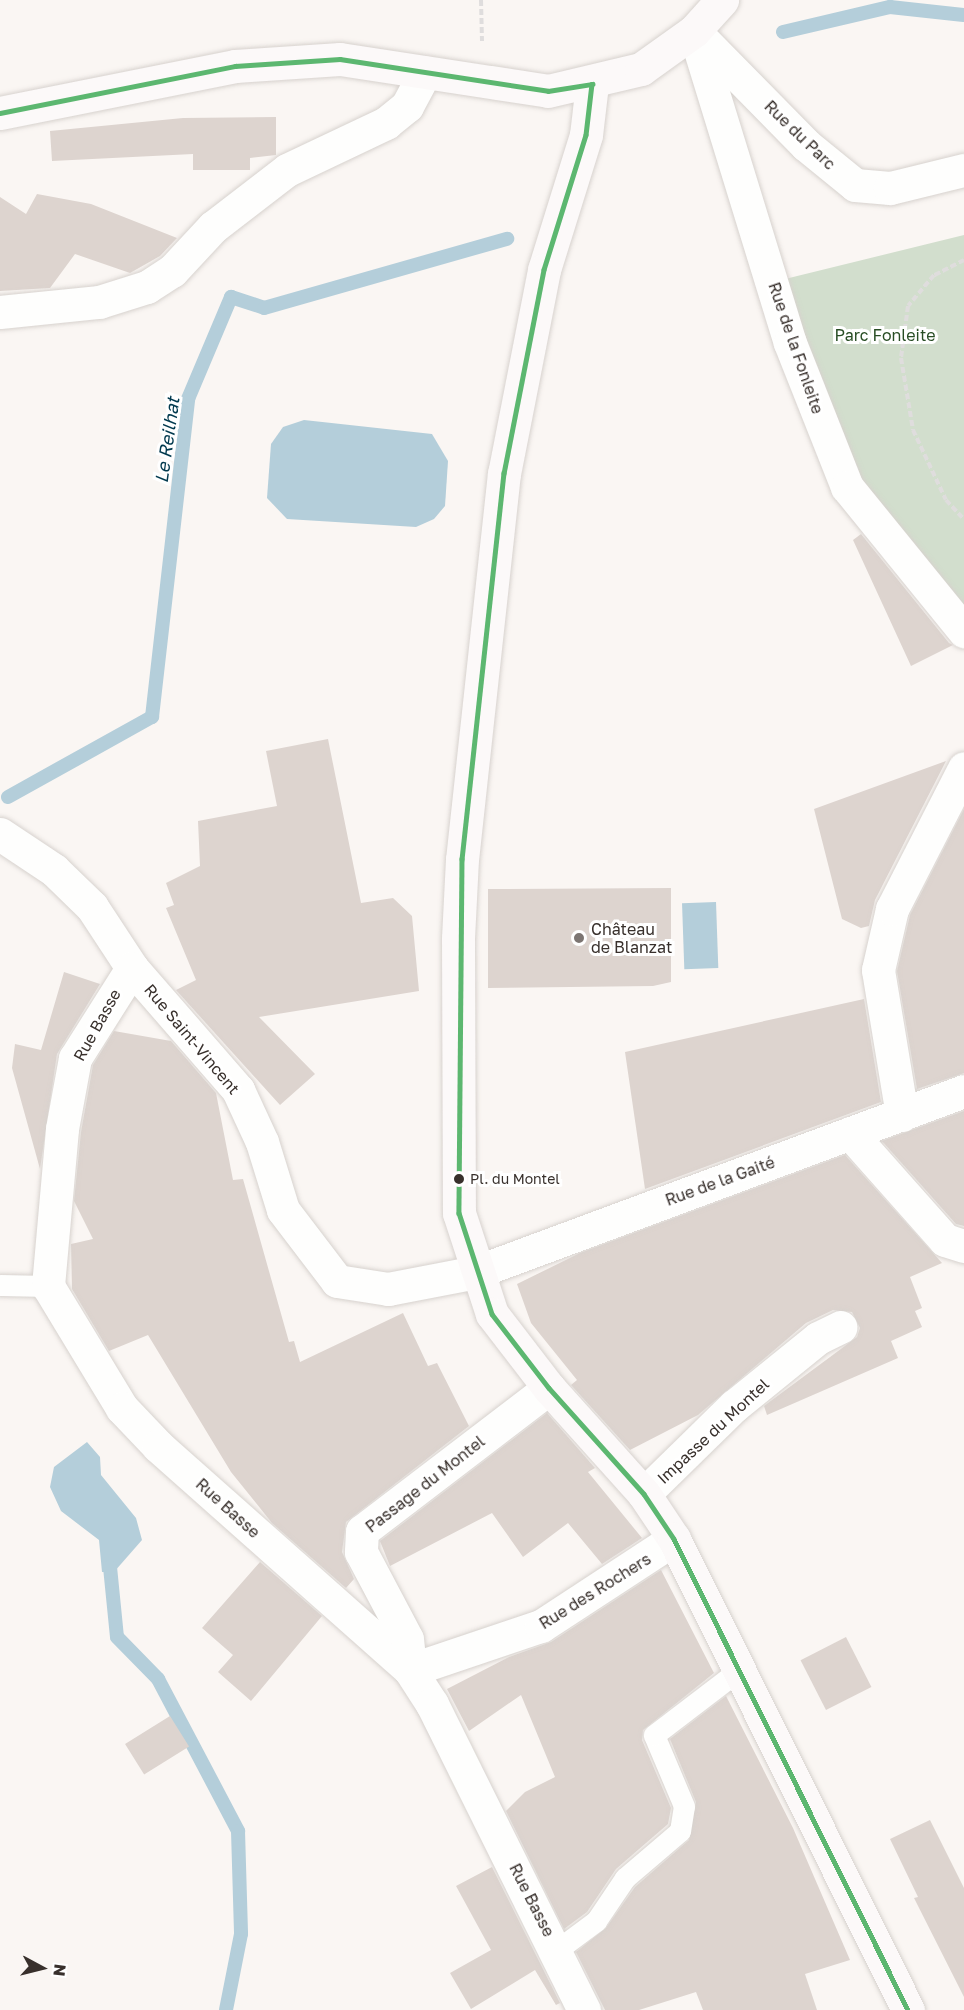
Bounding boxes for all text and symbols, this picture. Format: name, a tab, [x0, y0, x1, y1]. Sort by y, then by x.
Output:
street label: Rue du Parc	[761, 96, 839, 174]
street label: Rue de la Fonleite	[764, 280, 828, 416]
park label: Parc Fonleite	[834, 325, 936, 345]
water label: Le Reilhat	[150, 396, 184, 484]
place label: Château de Blanzat	[591, 919, 672, 957]
marker: Château de Blanzat	[572, 931, 586, 945]
street label: Rue Saint-Vincent	[140, 980, 244, 1098]
street label: Rue Basse	[69, 986, 125, 1064]
street label: Rue de la Gaité	[663, 1152, 777, 1210]
place label: Pl. du Montel	[470, 1171, 560, 1187]
marker: Pl. du Montel	[453, 1173, 465, 1185]
street label: Impasse du Montel	[653, 1374, 773, 1488]
street label: Passage du Montel	[362, 1432, 488, 1536]
street label: Rue Basse	[192, 1474, 264, 1542]
street label: Rue des Rochers	[536, 1549, 654, 1633]
street label: Rue Basse	[505, 1860, 559, 1940]
north arrow	[12, 1938, 72, 1998]
text: N	[49, 1963, 71, 1977]

